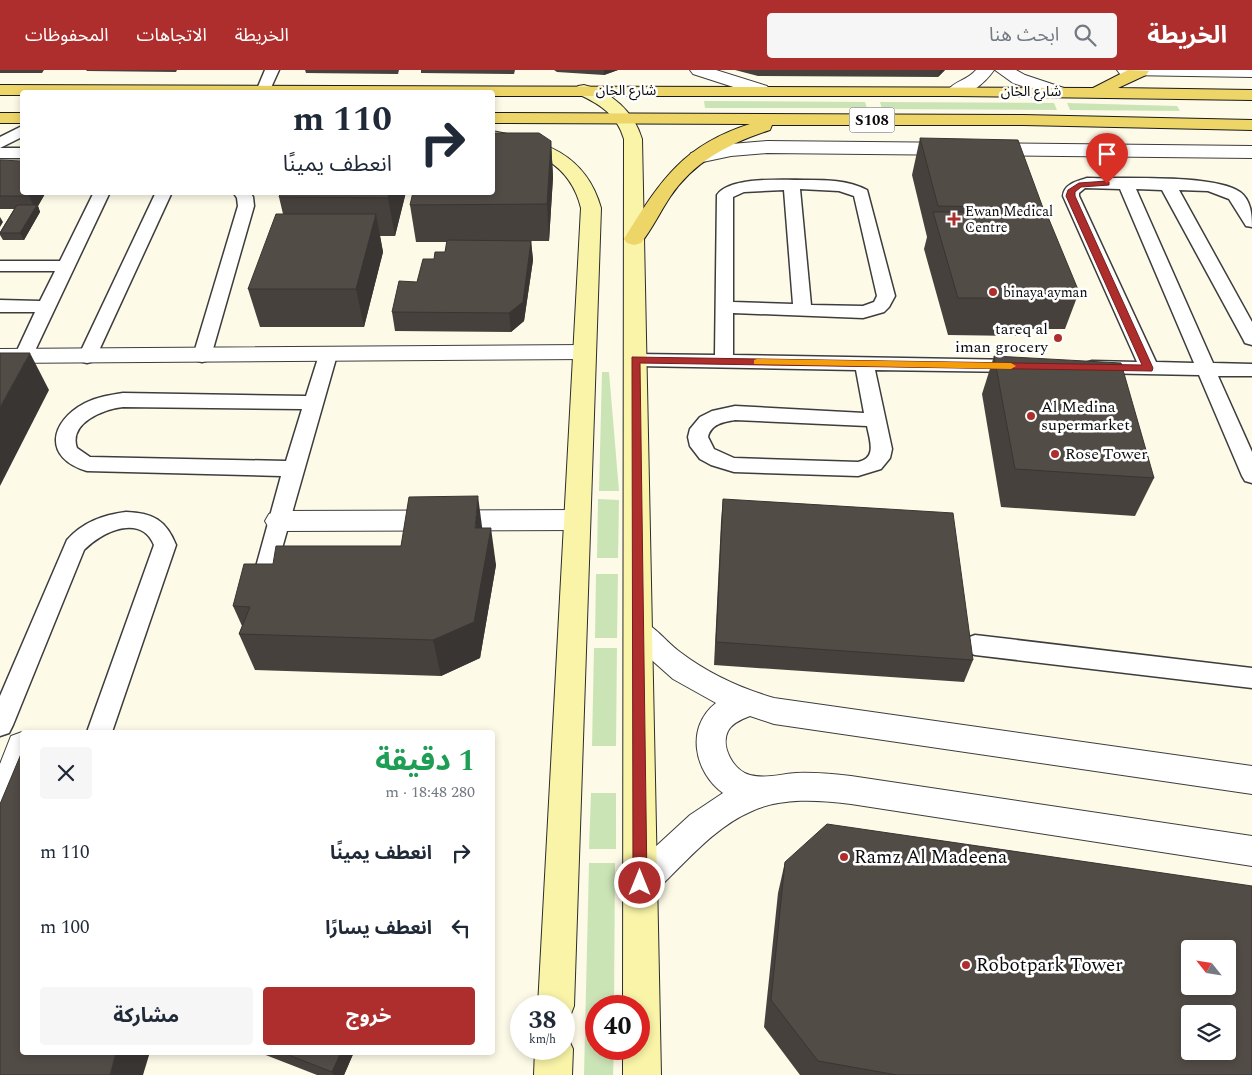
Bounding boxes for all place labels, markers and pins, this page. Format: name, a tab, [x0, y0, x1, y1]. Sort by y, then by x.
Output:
pin	[1086, 133, 1128, 184]
place label: Ewan Medical Centre	[965, 201, 1053, 238]
marker: Ewan Medical Centre	[947, 212, 961, 226]
place label: binaya ayman	[1003, 282, 1088, 303]
marker: binaya ayman	[987, 286, 999, 298]
place label: tareq al iman grocery	[955, 317, 1049, 359]
marker: tareq al iman grocery	[1052, 332, 1064, 344]
place label: Al Medina supermarket	[1041, 395, 1130, 437]
marker: Al Medina supermarket	[1025, 410, 1037, 422]
place label: Rose Tower	[1065, 442, 1148, 466]
marker: Rose Tower	[1049, 448, 1061, 460]
place label: Ramz Al Madeena	[854, 843, 1008, 872]
marker: Ramz Al Madeena	[838, 851, 850, 863]
place label: Robotpark Tower	[976, 951, 1123, 980]
marker: Robotpark Tower	[960, 959, 972, 971]

